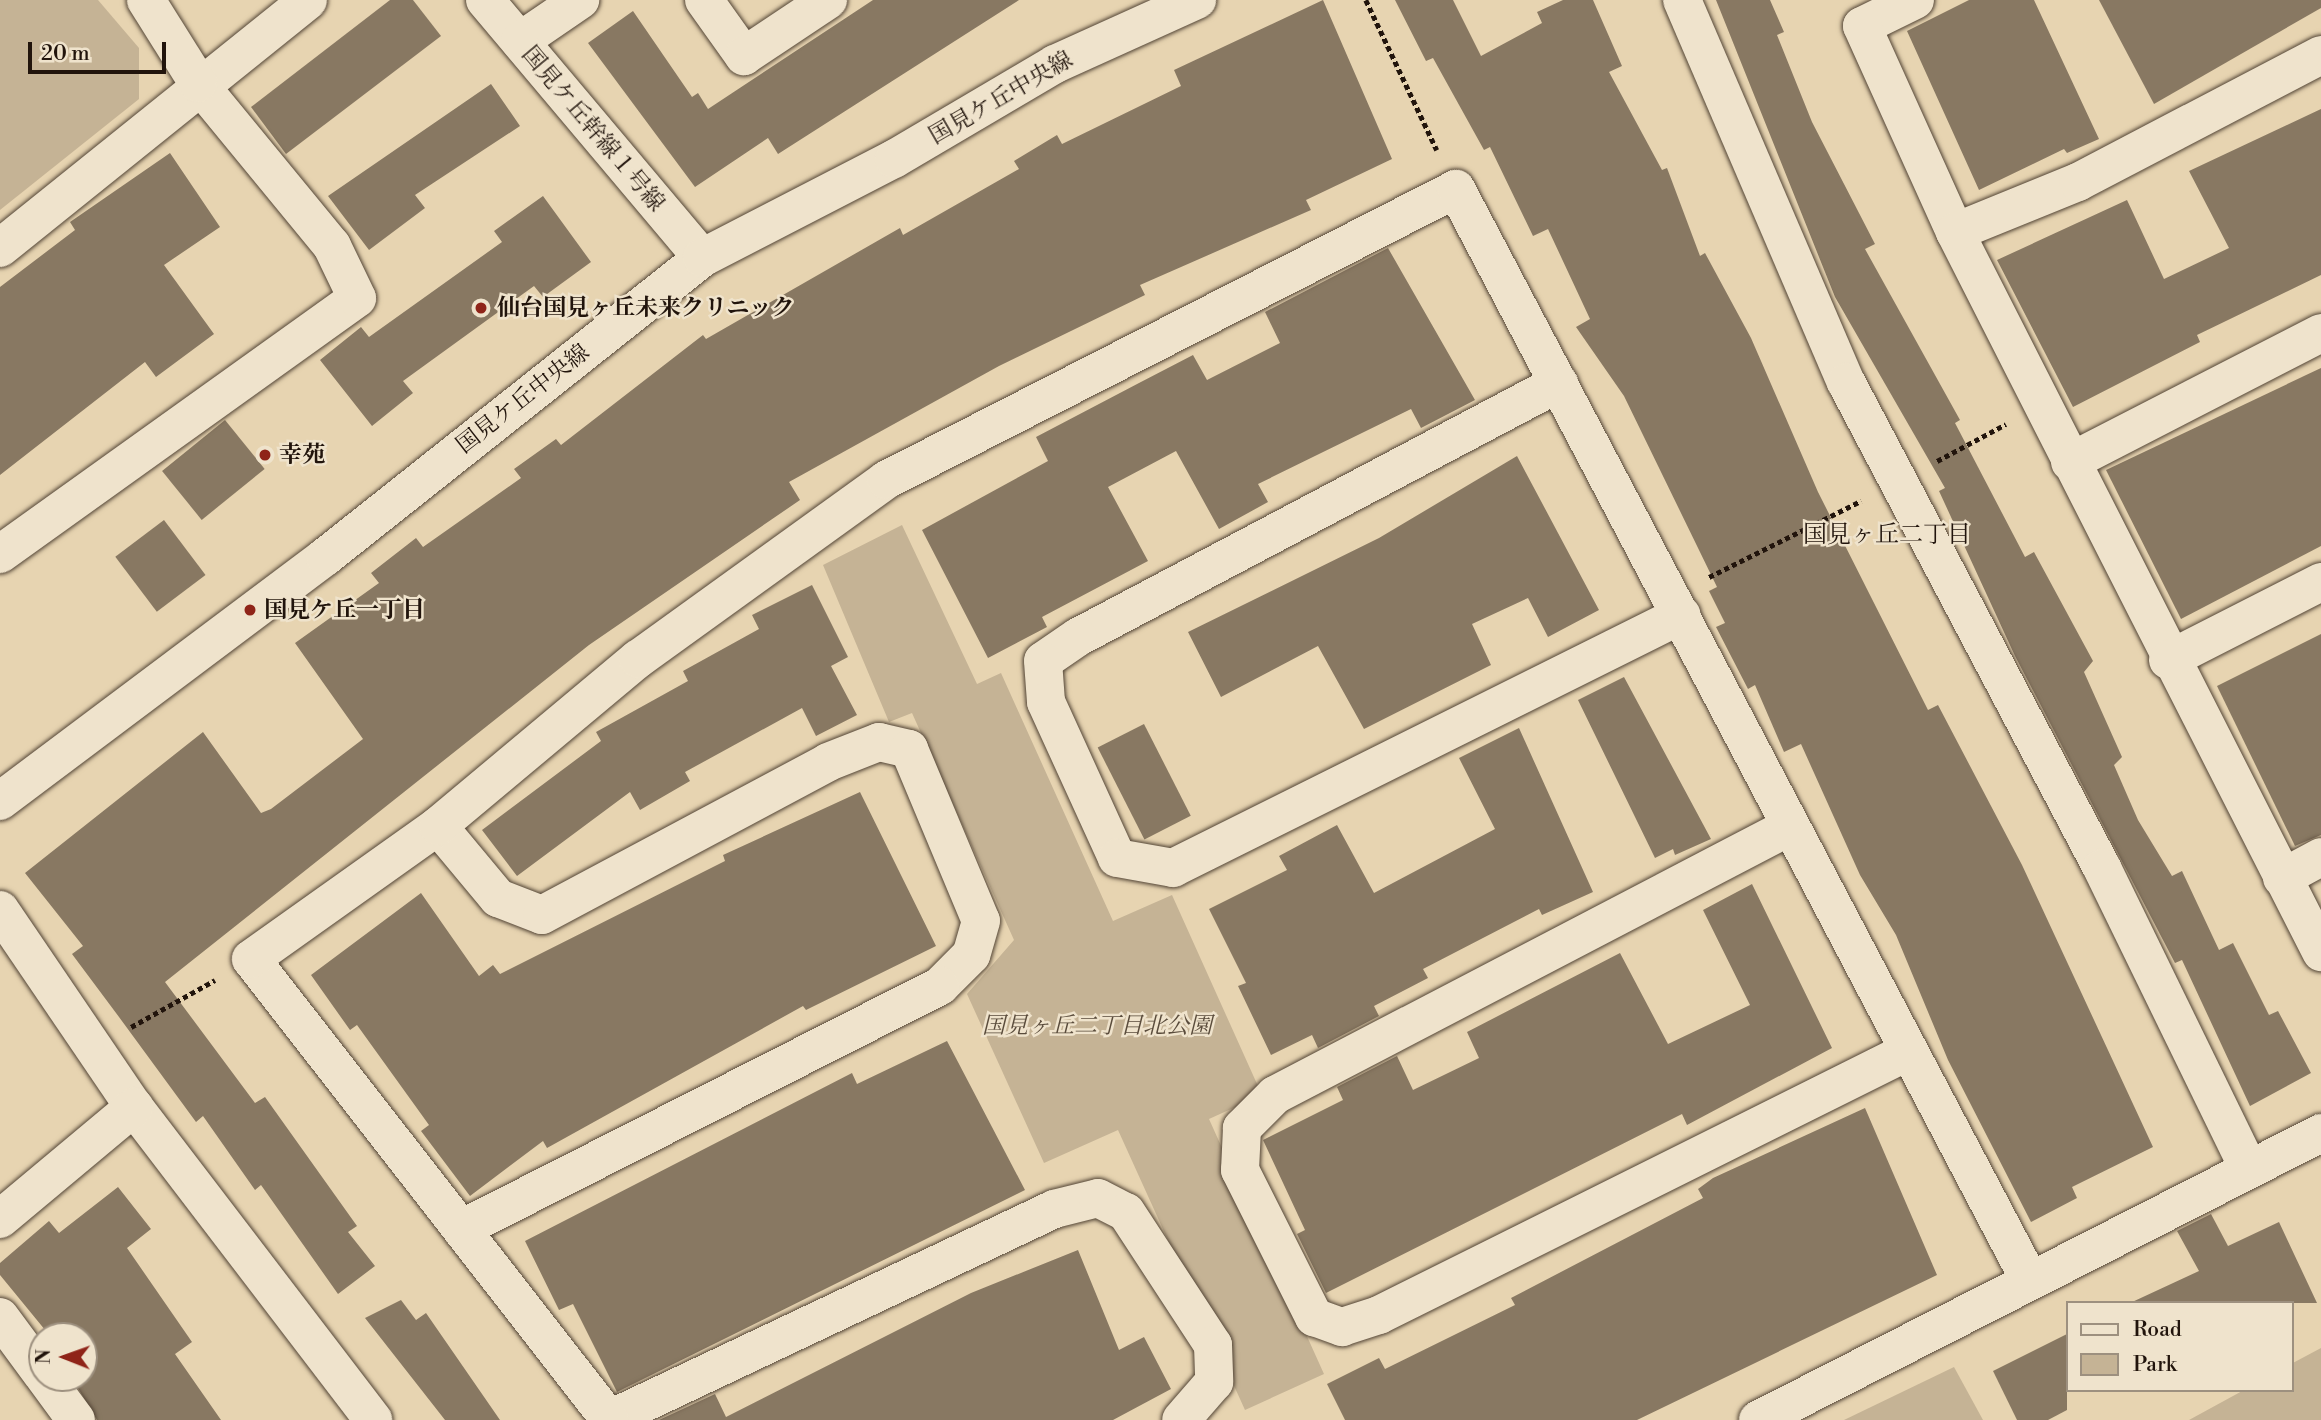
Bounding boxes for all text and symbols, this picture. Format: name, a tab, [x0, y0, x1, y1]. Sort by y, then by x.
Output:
scale bar	[32, 28, 170, 72]
text: 20 m	[41, 41, 90, 67]
street label: 国見ケ丘幹線１号線	[516, 41, 670, 217]
street label: 国見ケ丘中央線	[924, 46, 1078, 150]
place label: 仙台国見ヶ丘未来クリニック	[497, 294, 796, 322]
marker: 仙台国見ヶ丘未来クリニック	[471, 298, 491, 318]
street label: 国見ケ丘中央線	[451, 339, 595, 459]
place label: 幸苑	[279, 441, 325, 469]
marker: 幸苑	[257, 447, 273, 463]
district label: 国見ヶ丘二丁目	[1803, 522, 1971, 550]
place label: 国見ケ丘一丁目	[264, 596, 425, 624]
marker: 国見ケ丘一丁目	[242, 602, 258, 618]
park label: 国見ヶ丘二丁目北公園	[982, 1012, 1212, 1040]
legend	[2066, 1301, 2293, 1392]
text: Road	[2133, 1317, 2182, 1343]
north arrow	[28, 1322, 98, 1392]
text: N	[32, 1349, 56, 1364]
text: Park	[2133, 1352, 2177, 1378]

